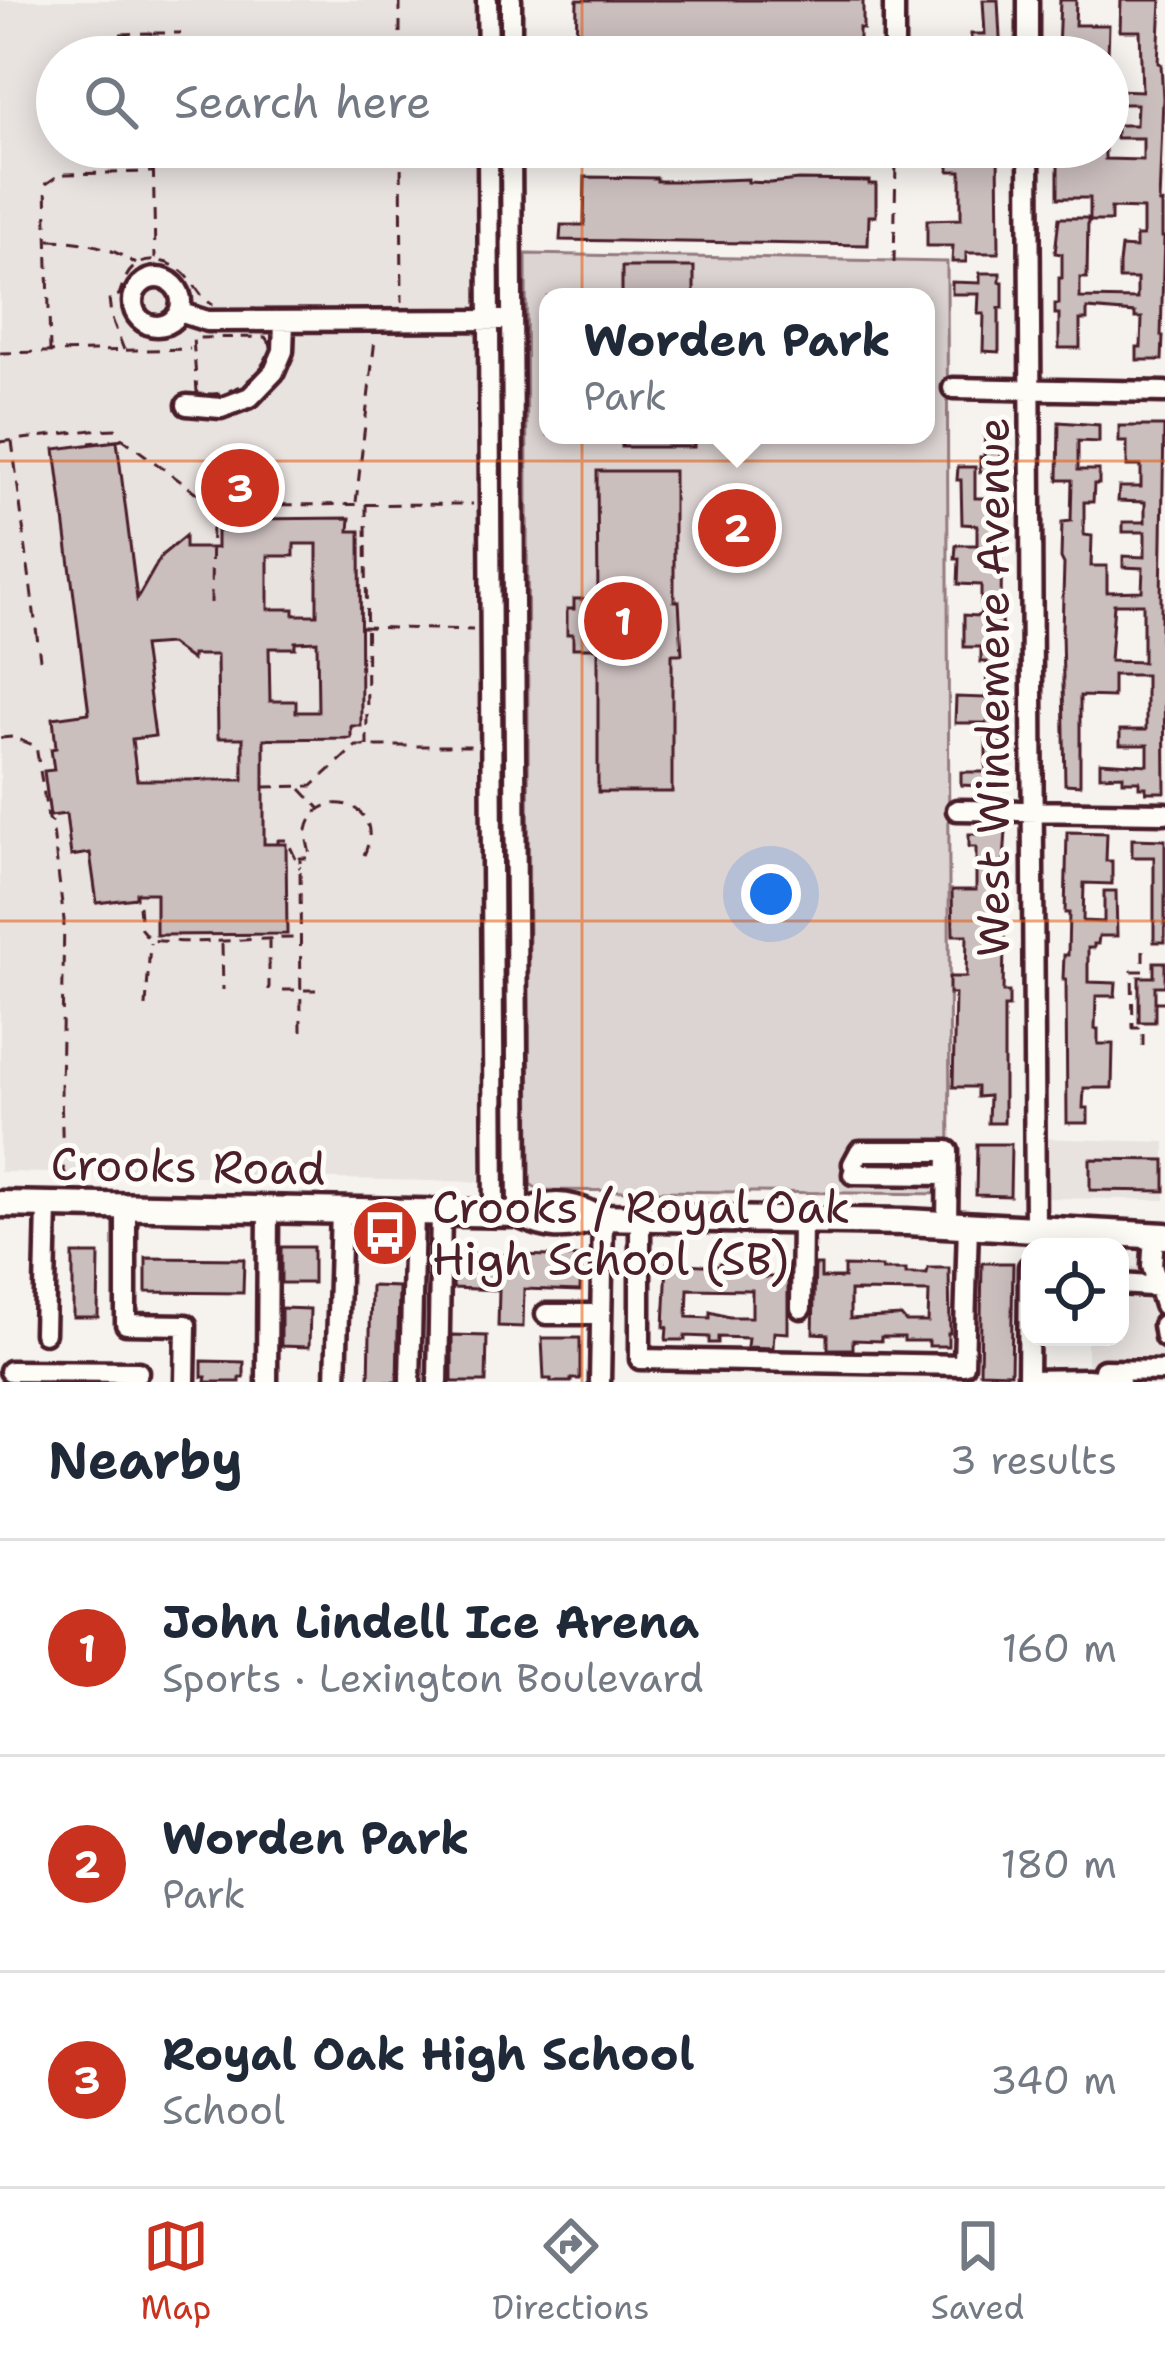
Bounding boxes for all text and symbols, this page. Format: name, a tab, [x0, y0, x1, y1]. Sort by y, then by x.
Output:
search box	[36, 36, 1129, 168]
icon: search	[78, 69, 144, 135]
text: Search here	[174, 72, 431, 132]
popup	[539, 288, 935, 444]
text: Worden Park	[583, 310, 891, 370]
text: Park	[583, 370, 667, 422]
street label: West Windemere Avenue	[963, 417, 1023, 957]
pin: 3	[201, 443, 279, 533]
pin: 2	[698, 483, 776, 573]
pin: 1	[584, 576, 662, 666]
your location	[741, 864, 801, 924]
street label: Crooks Road	[50, 1134, 326, 1198]
place label: Crooks / Royal Oak High School (SB)	[432, 1177, 850, 1289]
bus stop icon: Crooks / Royal Oak High School (SB)	[350, 1198, 420, 1268]
map controls	[1021, 1238, 1129, 1346]
button: locate	[1021, 1238, 1129, 1346]
text: Nearby	[48, 1426, 243, 1494]
text: 3 results	[950, 1434, 1117, 1486]
text: John Lindell Ice Arena	[162, 1592, 699, 1652]
text: 1	[78, 1622, 96, 1674]
text: 160 m	[1002, 1622, 1117, 1674]
text: Sports · Lexington Boulevard	[162, 1652, 704, 1704]
text: Worden Park	[162, 1808, 469, 1868]
text: 2	[73, 1838, 101, 1890]
text: 180 m	[1001, 1838, 1117, 1890]
text: Park	[162, 1868, 246, 1920]
text: Royal Oak High School	[162, 2024, 695, 2084]
text: 3	[73, 2054, 101, 2106]
text: 340 m	[990, 2054, 1117, 2106]
text: School	[162, 2084, 285, 2136]
tab: Map	[141, 2213, 211, 2330]
tab: Directions	[492, 2213, 650, 2330]
tab: Saved	[931, 2213, 1024, 2330]

